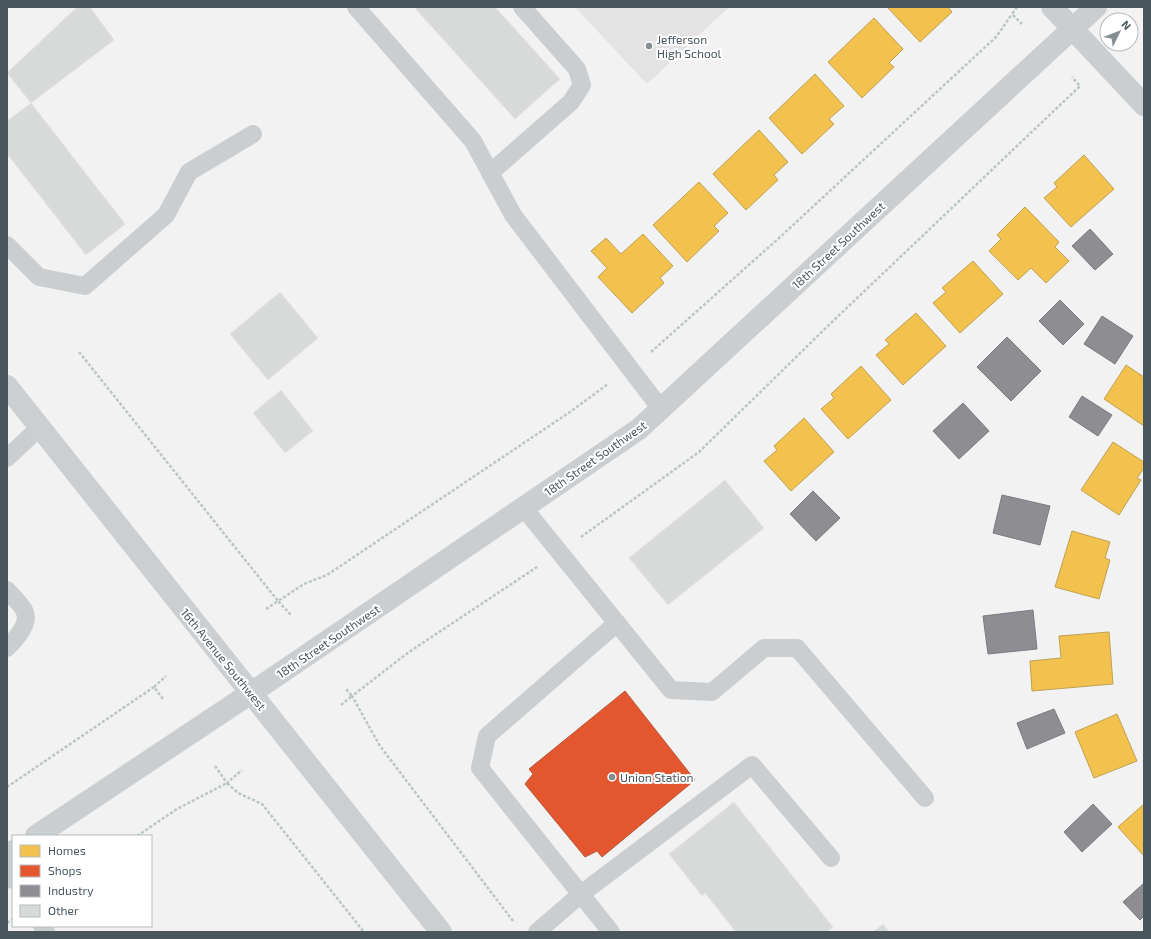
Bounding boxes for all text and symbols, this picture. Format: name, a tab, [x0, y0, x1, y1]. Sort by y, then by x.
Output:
north arrow	[1099, 12, 1139, 52]
text: N	[1119, 17, 1134, 32]
place label: Jefferson High School	[657, 32, 722, 60]
marker: Jefferson High School	[644, 41, 654, 51]
street label: 18th Street Southwest	[789, 198, 887, 291]
street label: 18th Street Southwest	[541, 417, 649, 498]
street label: 18th Street Southwest	[274, 601, 383, 681]
street label: 16th Avenue Southwest	[178, 605, 270, 713]
place label: Union Station	[620, 770, 694, 784]
marker: Union Station	[607, 772, 617, 782]
legend	[12, 835, 152, 927]
text: Homes	[48, 843, 86, 857]
text: Shops	[48, 863, 82, 877]
text: Industry	[48, 883, 94, 897]
text: Other	[48, 903, 79, 917]

